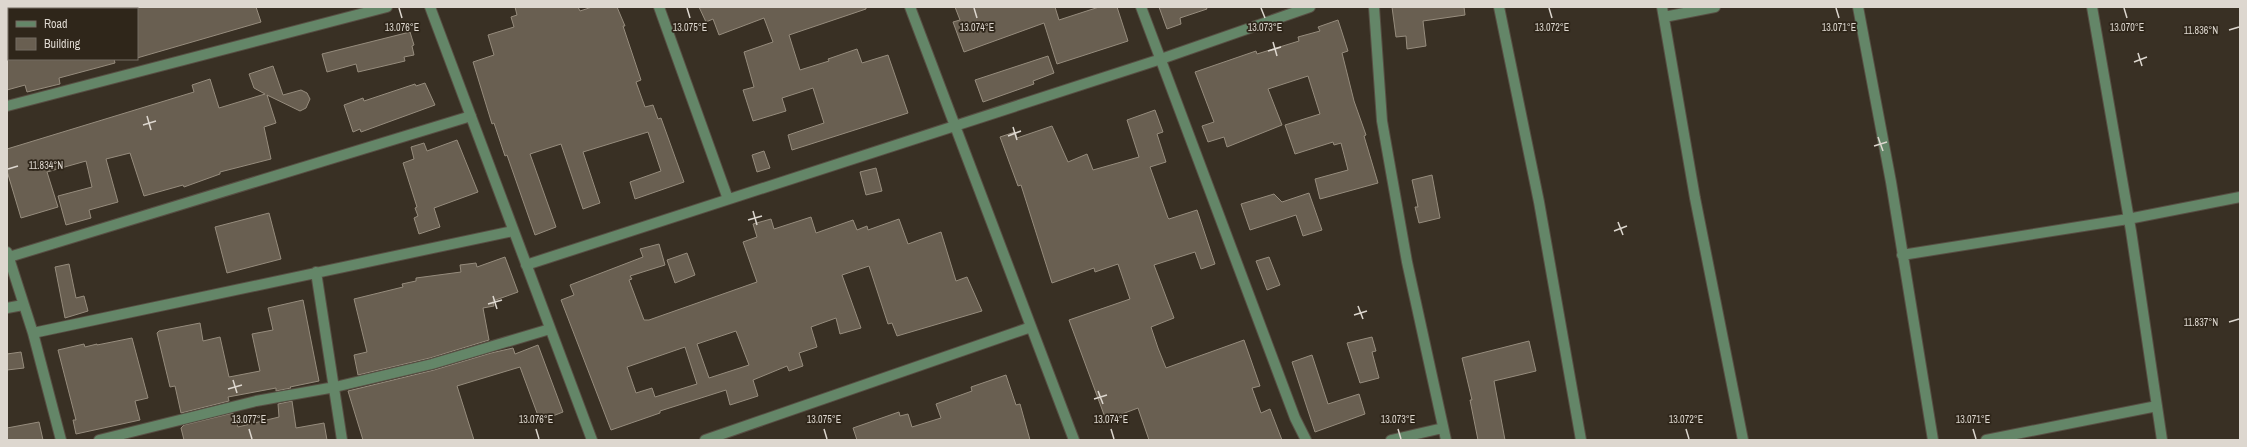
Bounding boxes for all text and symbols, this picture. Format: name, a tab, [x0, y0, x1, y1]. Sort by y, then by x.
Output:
legend	[8, 8, 138, 60]
text: Road	[44, 16, 68, 32]
text: 13.076°E	[385, 21, 419, 34]
text: 13.075°E	[673, 21, 707, 34]
text: 13.074°E	[960, 21, 994, 34]
text: 13.073°E	[1248, 21, 1282, 34]
text: 13.072°E	[1535, 21, 1569, 34]
text: 13.071°E	[1822, 21, 1856, 34]
text: 13.070°E	[2110, 21, 2144, 34]
text: 11.836°N	[2184, 24, 2218, 37]
text: Building	[44, 36, 81, 52]
text: 11.834°N	[29, 159, 63, 172]
text: 11.837°N	[2184, 316, 2218, 329]
text: 13.077°E	[232, 413, 266, 426]
text: 13.076°E	[519, 413, 553, 426]
text: 13.075°E	[807, 413, 841, 426]
text: 13.074°E	[1094, 413, 1128, 426]
text: 13.073°E	[1381, 413, 1415, 426]
text: 13.072°E	[1669, 413, 1703, 426]
text: 13.071°E	[1956, 413, 1990, 426]

